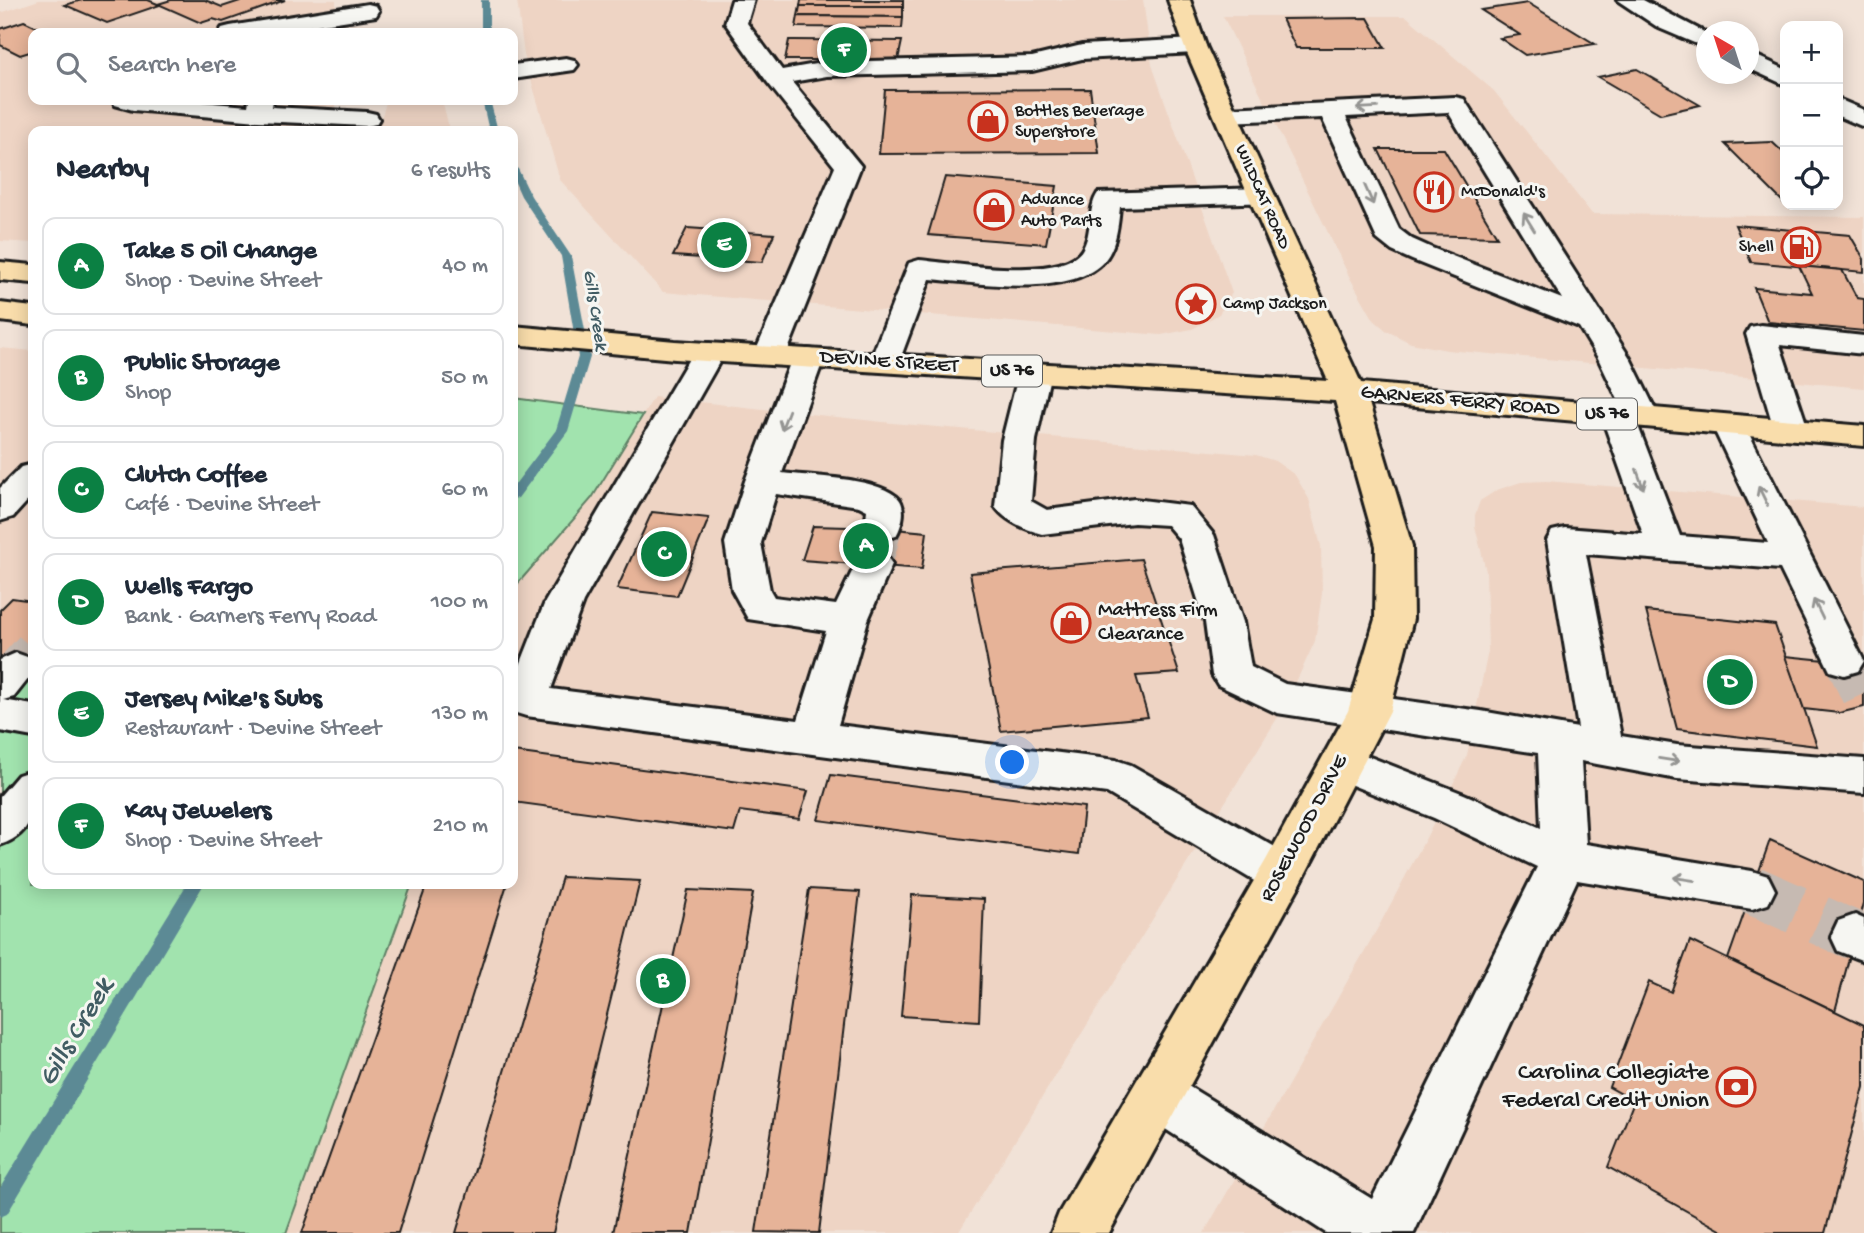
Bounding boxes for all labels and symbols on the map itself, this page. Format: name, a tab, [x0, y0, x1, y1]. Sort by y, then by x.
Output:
north arrow	[1696, 21, 1759, 84]
pin: F	[821, 24, 867, 76]
shop icon: Bottles Beverage Superstore	[967, 100, 1009, 142]
place label: Bottles Beverage Superstore	[1014, 101, 1145, 143]
one-way arrow	[1356, 102, 1379, 115]
street label: WILDCAT ROAD	[1230, 142, 1295, 253]
restaurant icon: McDonald's	[1413, 171, 1455, 213]
place label: McDonald's	[1461, 182, 1546, 203]
one-way arrow	[1363, 184, 1377, 205]
shop icon: Advance Auto Parts	[973, 189, 1015, 231]
place label: Advance Auto Parts	[1021, 190, 1103, 232]
one-way arrow	[1522, 212, 1536, 232]
pin: E	[701, 219, 747, 271]
fuel station icon: Shell	[1780, 226, 1822, 268]
place label: Shell	[1739, 237, 1774, 258]
water label: Gills Creek	[576, 268, 612, 353]
place icon: Camp Jackson	[1175, 283, 1217, 325]
place label: Camp Jackson	[1223, 294, 1327, 315]
street label: DEVINE STREET	[817, 346, 960, 380]
road number: US 76	[982, 356, 1042, 386]
street label: GARNERS FERRY ROAD	[1360, 381, 1561, 423]
road number: US 76	[1577, 398, 1637, 430]
one-way arrow	[778, 408, 791, 430]
one-way arrow	[1635, 468, 1648, 490]
one-way arrow	[1756, 486, 1770, 507]
pin: A	[843, 520, 889, 572]
pin: C	[641, 528, 687, 580]
place label: Mattress Firm Clearance	[1098, 599, 1218, 648]
one-way arrow	[1811, 599, 1825, 620]
shop icon: Mattress Firm Clearance	[1050, 602, 1092, 644]
pin: D	[1707, 656, 1753, 708]
your location	[995, 745, 1029, 779]
street label: ROSEWOOD DRIVE	[1256, 750, 1355, 907]
one-way arrow	[1657, 754, 1680, 767]
one-way arrow	[1674, 872, 1696, 885]
pin: B	[640, 955, 686, 1007]
water label: Gills Creek	[32, 971, 123, 1093]
place label: Carolina Collegiate Federal Credit Union	[1501, 1059, 1710, 1116]
bank icon: Carolina Collegiate Federal Credit Union	[1715, 1066, 1757, 1108]

